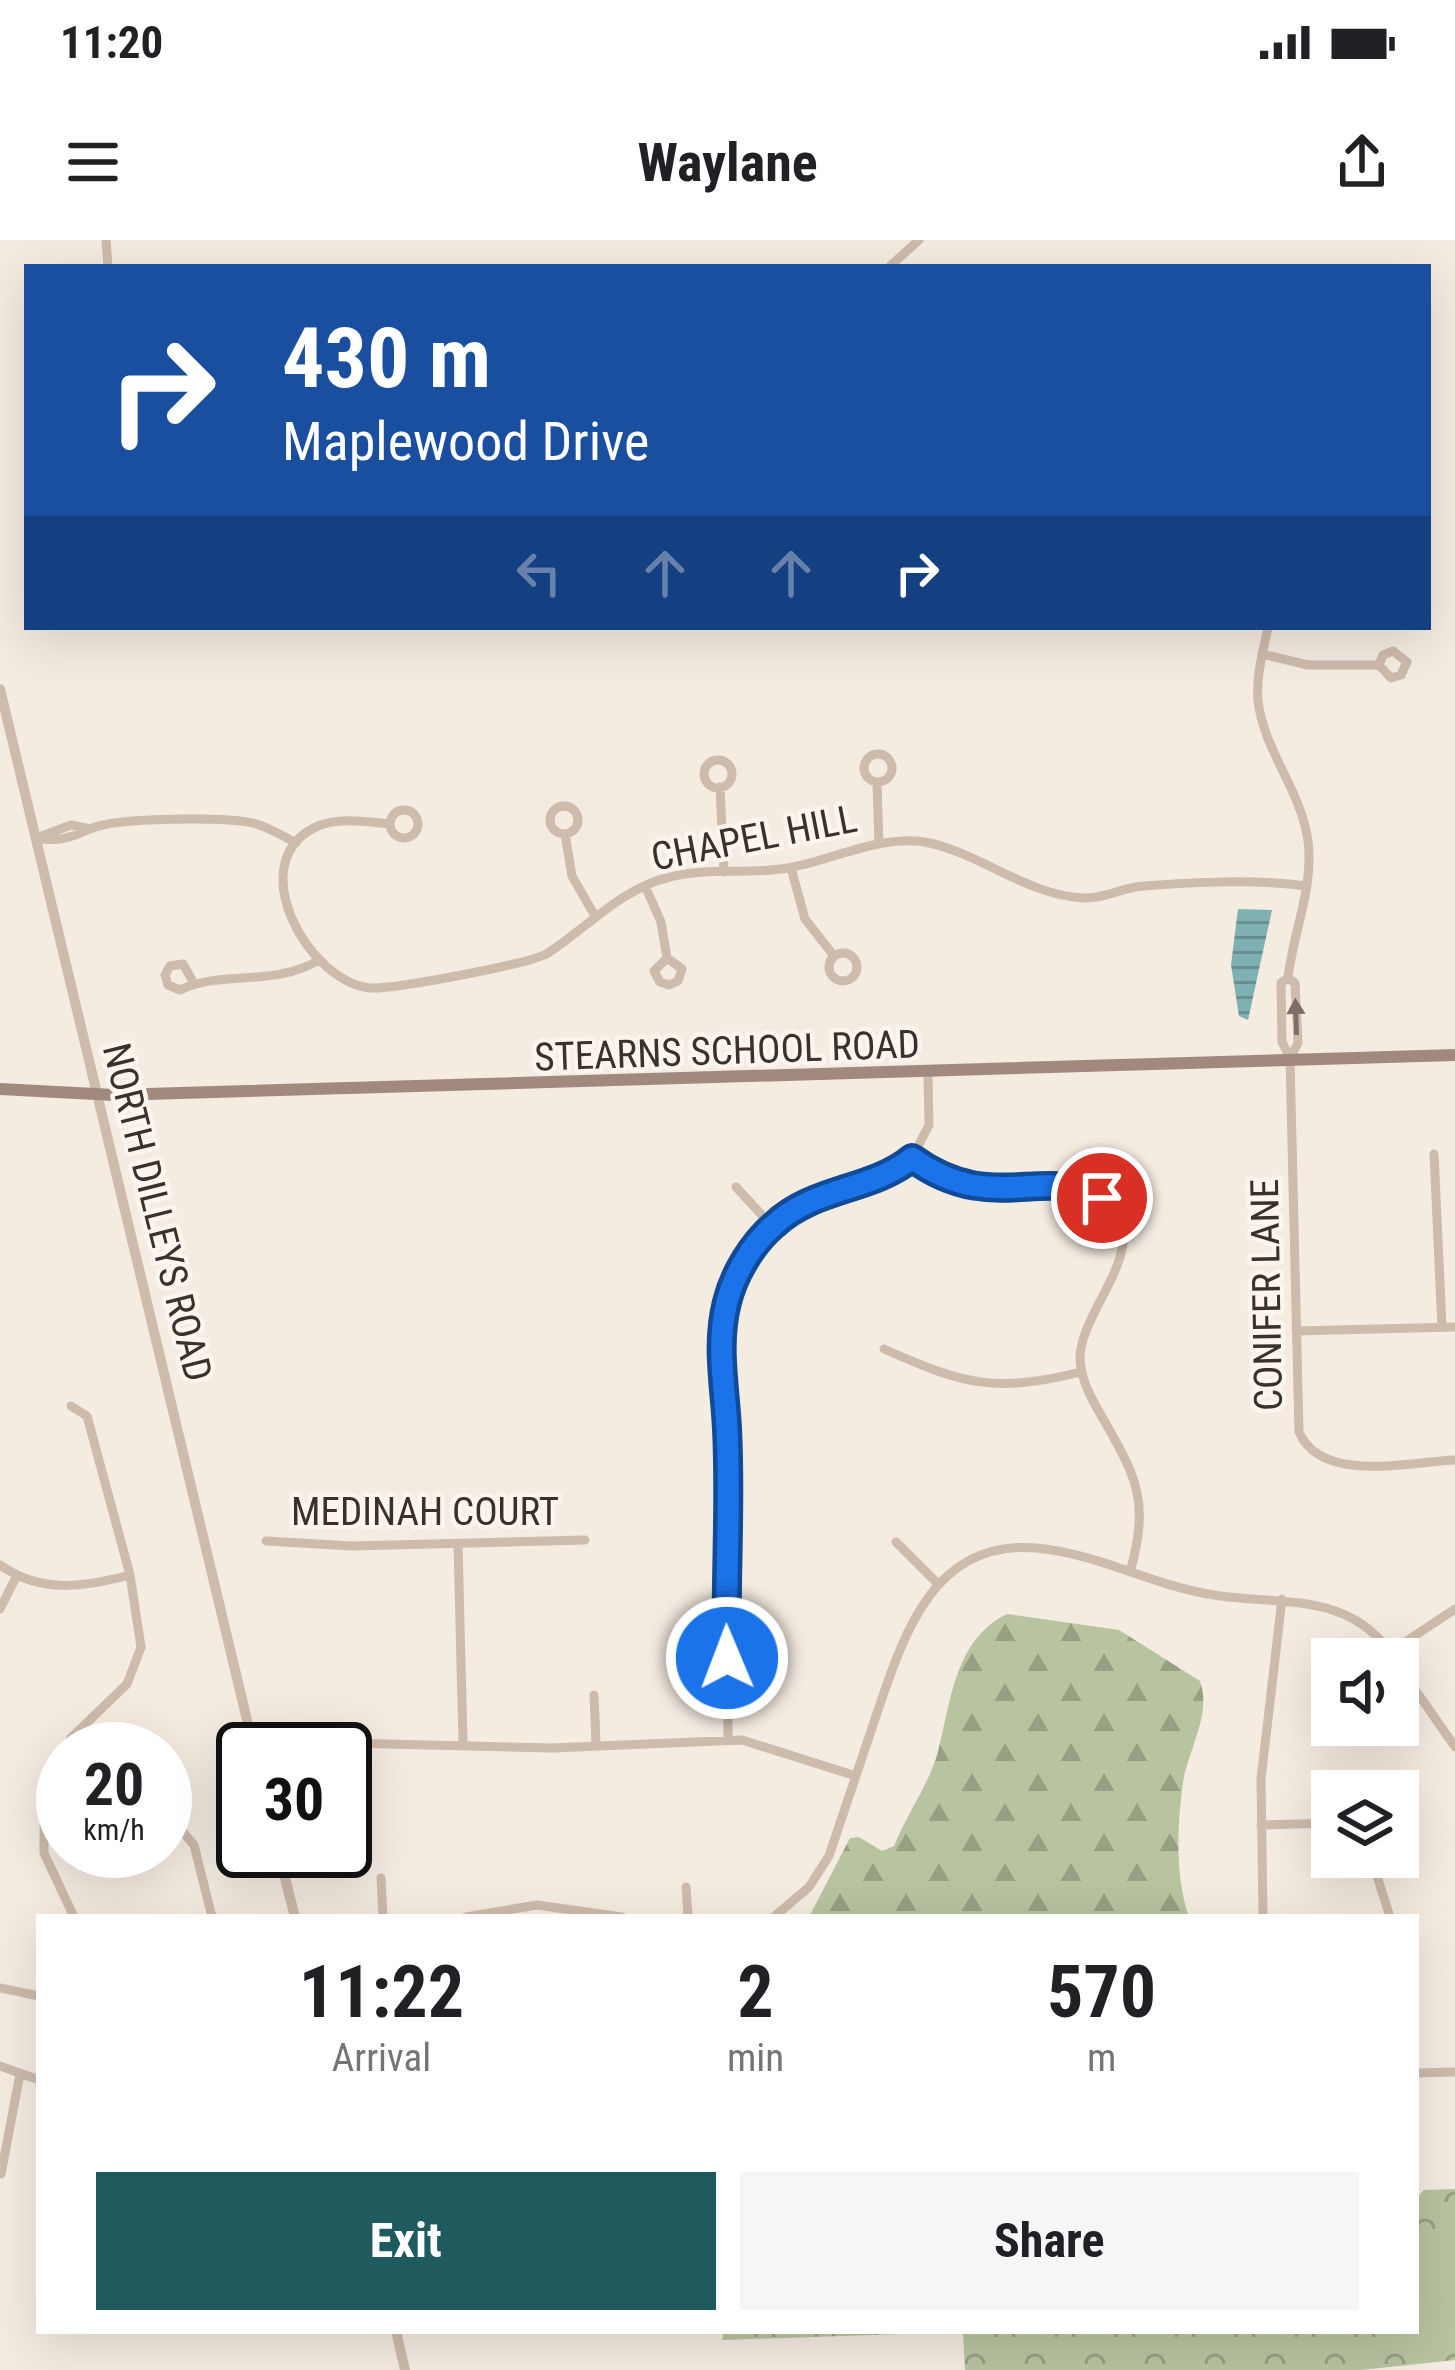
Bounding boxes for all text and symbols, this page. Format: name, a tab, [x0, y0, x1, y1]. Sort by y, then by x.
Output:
text: 11:20	[60, 16, 163, 69]
icon: menu	[60, 129, 126, 195]
icon: share	[1329, 129, 1395, 195]
text: Waylane	[637, 131, 818, 194]
text: 430 m	[282, 309, 491, 408]
icon: right	[84, 312, 240, 468]
text: Maplewood Drive	[282, 410, 649, 473]
icon: left	[506, 540, 572, 606]
icon: ahead	[632, 540, 698, 606]
icon: ahead	[758, 540, 824, 606]
icon: right	[884, 540, 950, 606]
street label: CHAPEL HILL	[647, 795, 861, 880]
one-way arrow	[1287, 997, 1306, 1035]
street label: STEARNS SCHOOL ROAD	[533, 1021, 921, 1081]
street label: NORTH DILLEYS ROAD	[93, 1039, 221, 1386]
pin	[1051, 1147, 1153, 1249]
icon: arrive	[1069, 1165, 1135, 1231]
street label: CONIFER LANE	[1242, 1178, 1292, 1411]
street label: MEDINAH COURT	[291, 1489, 559, 1535]
position arrow	[664, 1595, 790, 1721]
map controls	[1311, 1638, 1419, 1878]
button: sound	[1311, 1638, 1419, 1746]
speed limit sign: 30	[216, 1722, 372, 1878]
text: 20	[84, 1749, 144, 1820]
button: layers	[1311, 1770, 1419, 1878]
text: km/h	[83, 1812, 145, 1847]
text: 11:22	[299, 1950, 464, 2035]
text: 2	[737, 1950, 774, 2035]
text: 570	[1047, 1950, 1156, 2035]
text: Arrival	[332, 2035, 431, 2081]
text: min	[727, 2035, 784, 2081]
text: m	[1087, 2035, 1116, 2081]
button: Exit	[96, 2172, 716, 2310]
button: Share	[740, 2172, 1359, 2310]

